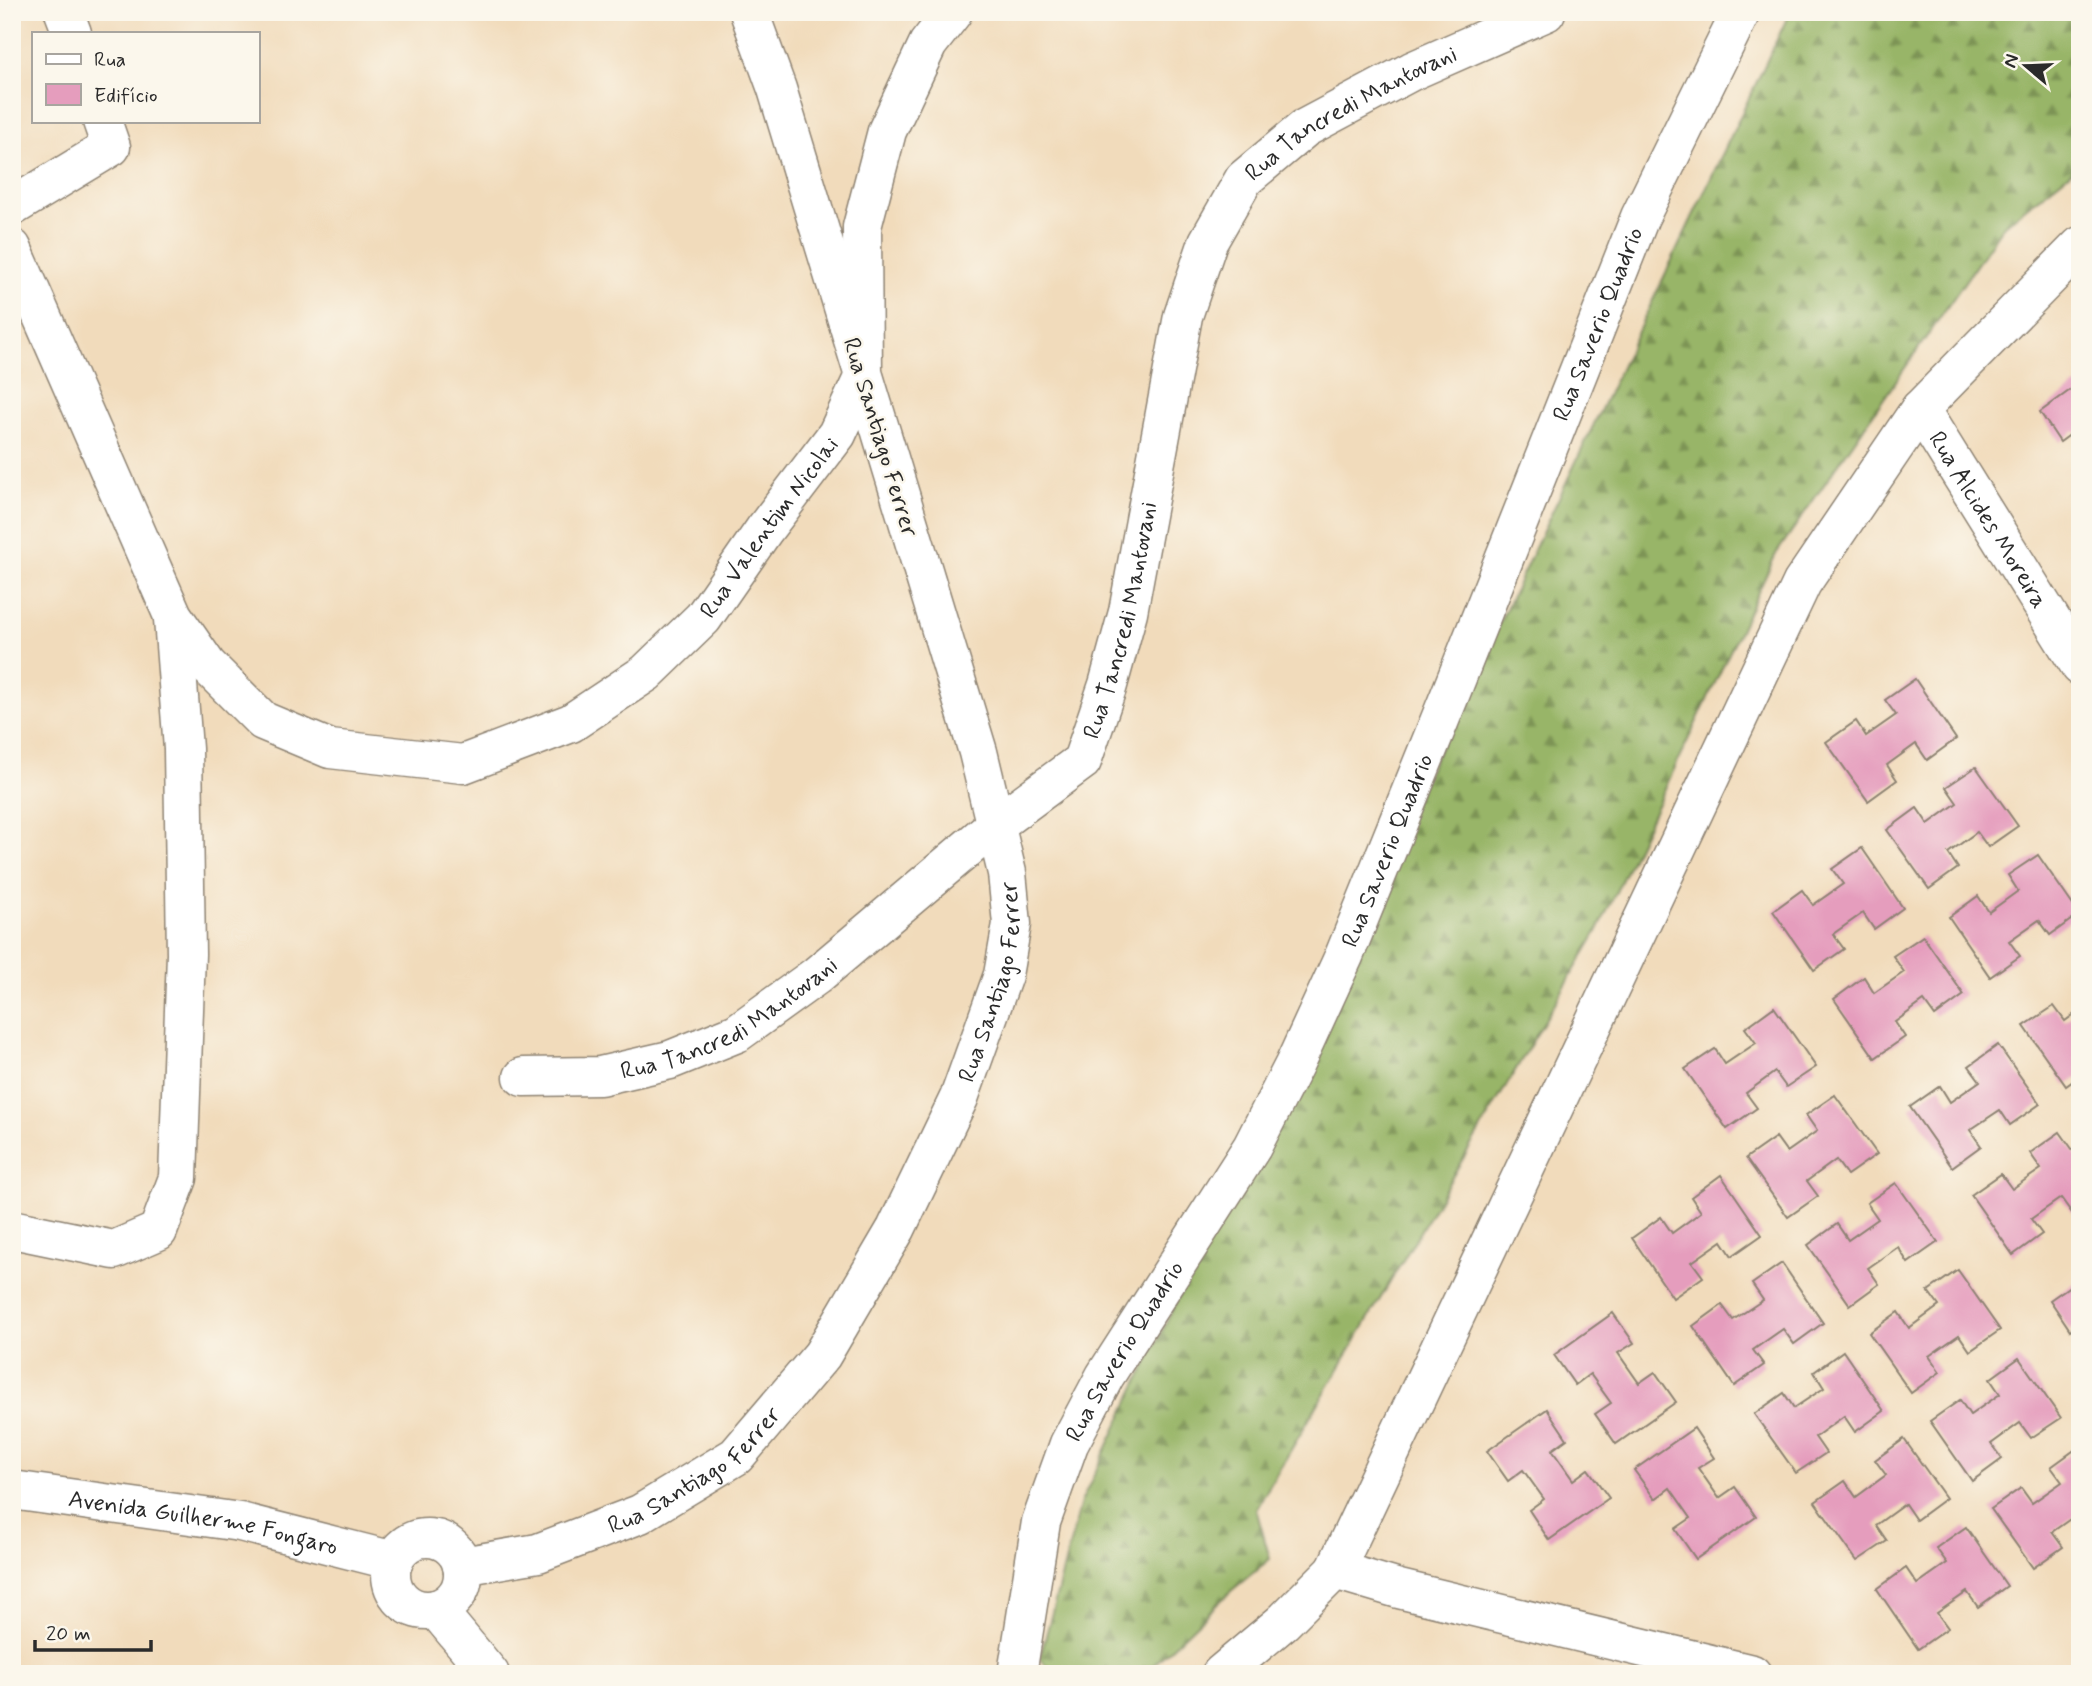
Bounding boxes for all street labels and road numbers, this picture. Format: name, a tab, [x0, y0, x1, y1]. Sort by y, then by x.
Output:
street label: Rua Tancredi Mantovani	[1239, 39, 1462, 189]
street label: Rua Saverio Quadrio	[1546, 223, 1651, 426]
street label: Rua Santiago Ferrer	[835, 334, 925, 541]
street label: Rua Alcides Moreira	[1921, 426, 2054, 614]
street label: Rua Valentim Nicolai	[693, 431, 846, 625]
street label: Rua Tancredi Mantovani	[1077, 499, 1165, 743]
street label: Rua Saverio Quadrio	[1335, 749, 1442, 952]
street label: Rua Santiago Ferrer	[952, 880, 1029, 1087]
street label: Rua Tancredi Mantovani	[618, 950, 845, 1088]
street label: Rua Saverio Quadrio	[1059, 1255, 1192, 1447]
street label: Rua Santiago Ferrer	[604, 1401, 788, 1542]
street label: Avenida Guilherme Fongaro	[66, 1484, 341, 1563]

